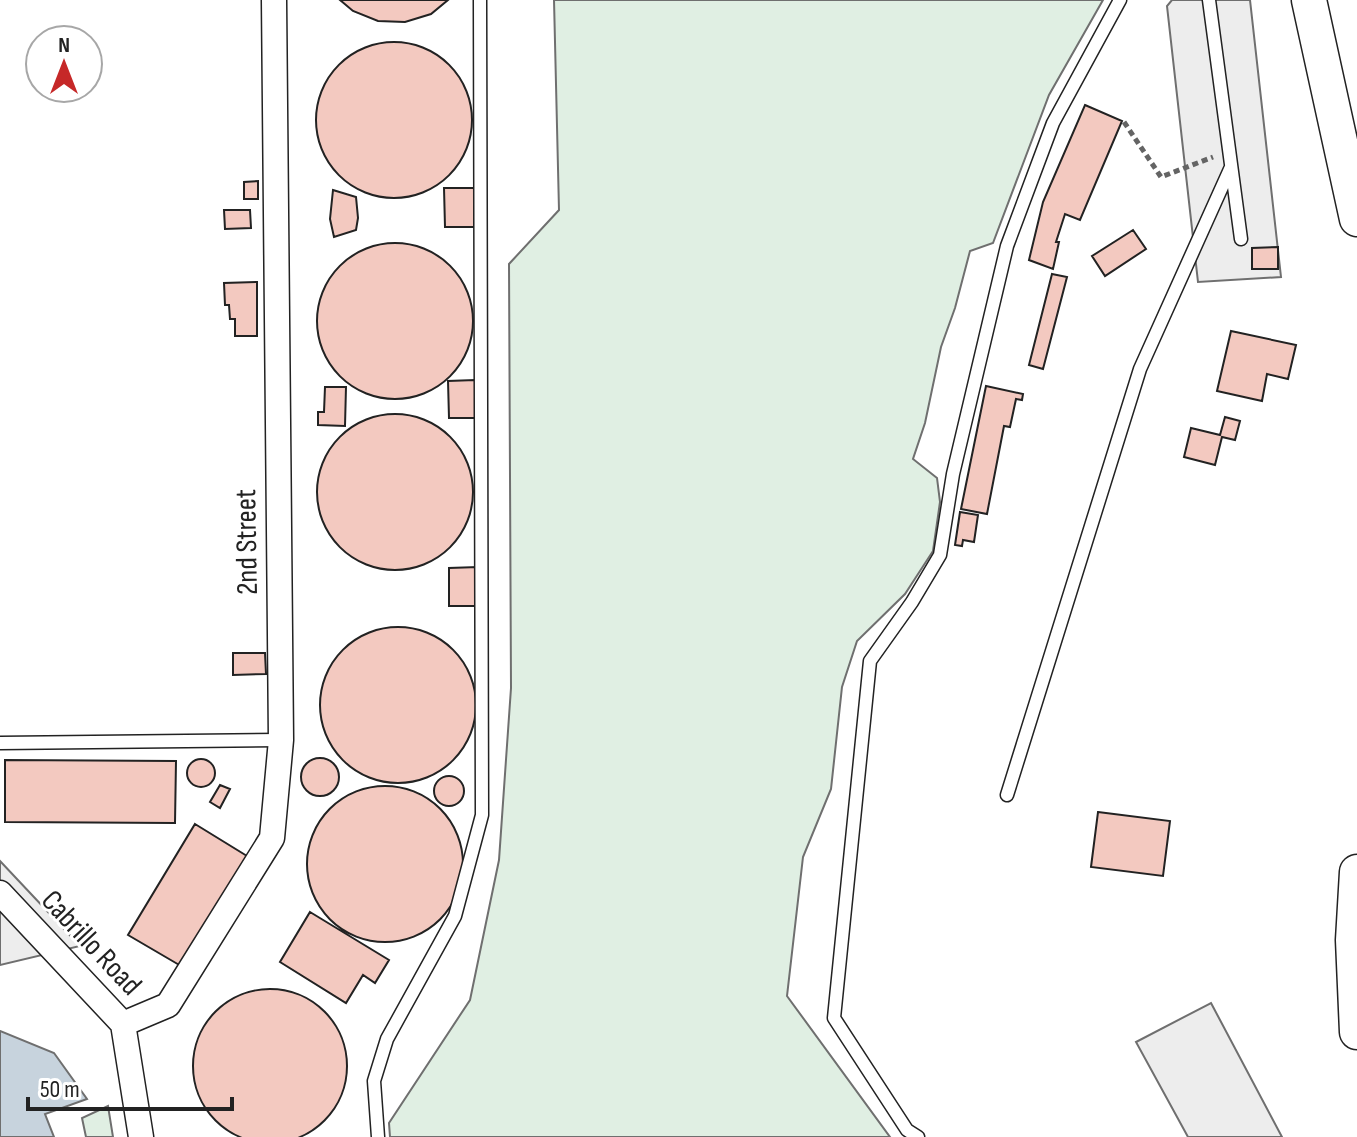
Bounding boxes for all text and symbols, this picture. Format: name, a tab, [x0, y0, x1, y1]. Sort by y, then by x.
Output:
north arrow	[24, 24, 104, 104]
text: N	[58, 32, 70, 59]
street label: 2nd Street	[228, 489, 266, 595]
street label: Cabrillo Road	[33, 883, 149, 1003]
scale bar	[28, 1061, 232, 1111]
text: 50 m	[40, 1075, 80, 1104]

